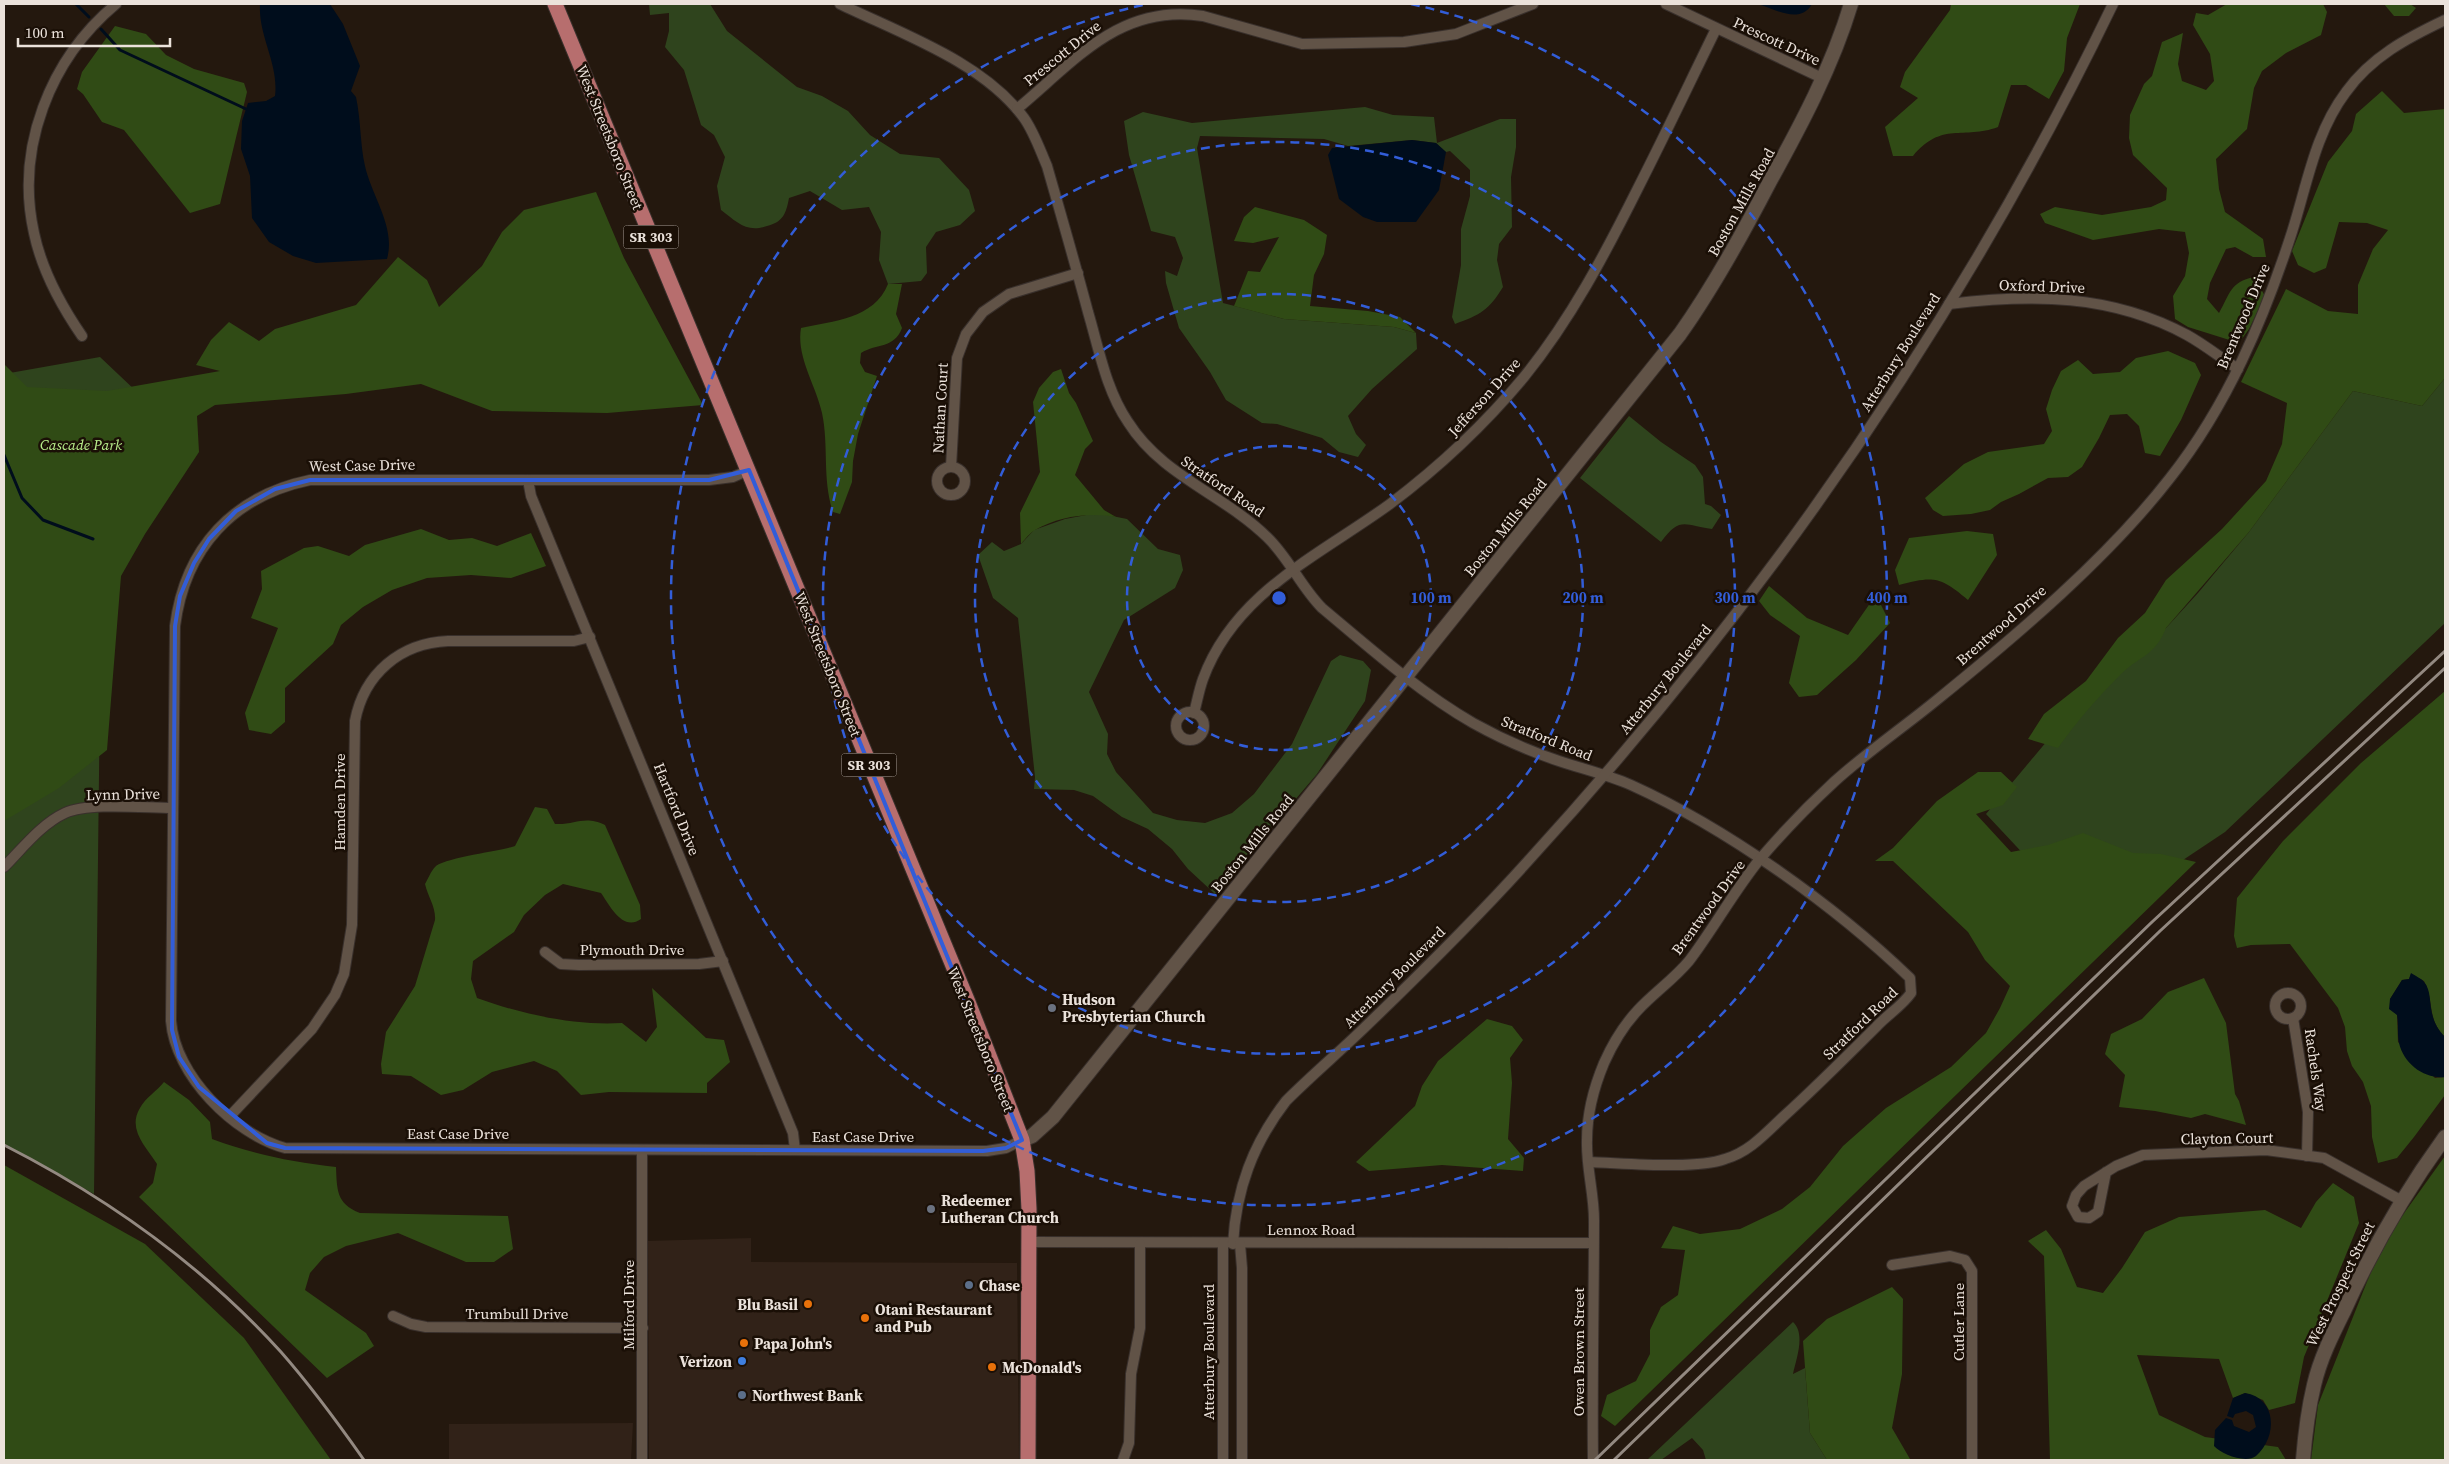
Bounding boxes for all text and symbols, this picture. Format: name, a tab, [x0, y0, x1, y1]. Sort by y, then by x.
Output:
street label: Prescott Drive	[1730, 12, 1824, 71]
scale bar	[18, 15, 170, 47]
street label: Prescott Drive	[1019, 15, 1105, 91]
text: 100 m	[25, 22, 65, 43]
street label: West Streetsboro Street	[571, 61, 649, 213]
street label: Boston Mills Road	[1703, 144, 1780, 260]
road number: SR 303	[624, 226, 678, 248]
street label: Brentwood Drive	[2211, 260, 2275, 372]
street label: Oxford Drive	[1999, 274, 2086, 298]
street label: Atterbury Boulevard	[1855, 288, 1945, 415]
street label: Jefferson Drive	[1442, 353, 1525, 442]
street label: Nathan Court	[927, 362, 953, 454]
park label: Cascade Park	[40, 434, 123, 455]
street label: Stratford Road	[1177, 450, 1269, 522]
street label: West Case Drive	[308, 454, 416, 476]
street label: Boston Mills Road	[1459, 473, 1551, 581]
street label: Brentwood Drive	[1951, 580, 2051, 670]
text: 100 m	[1410, 587, 1452, 608]
text: 200 m	[1562, 587, 1604, 608]
text: 300 m	[1714, 587, 1756, 608]
text: 400 m	[1866, 587, 1908, 608]
street label: West Streetsboro Street	[789, 588, 867, 740]
centre of rings	[1270, 589, 1288, 607]
street label: Atterbury Boulevard	[1614, 619, 1716, 739]
street label: Stratford Road	[1498, 710, 1596, 766]
street label: Hamden Drive	[329, 753, 350, 851]
road number: SR 303	[842, 754, 896, 776]
street label: Hartford Drive	[649, 760, 705, 859]
street label: Lynn Drive	[86, 783, 161, 805]
street label: Boston Mills Road	[1206, 789, 1298, 897]
street label: Brentwood Drive	[1666, 855, 1750, 959]
street label: Atterbury Boulevard	[1338, 921, 1450, 1033]
street label: Plymouth Drive	[580, 939, 685, 960]
street label: West Streetsboro Street	[942, 963, 1020, 1115]
street label: Stratford Road	[1818, 982, 1902, 1064]
place label: Hudson Presbyterian Church	[1062, 989, 1205, 1027]
marker: Hudson Presbyterian Church	[1046, 1002, 1058, 1014]
street label: Rachels Way	[2300, 1027, 2332, 1113]
street label: East Case Drive	[407, 1123, 510, 1144]
street label: East Case Drive	[812, 1126, 915, 1147]
street label: Clayton Court	[2181, 1127, 2274, 1149]
place label: Redeemer Lutheran Church	[941, 1190, 1059, 1228]
marker: Redeemer Lutheran Church	[925, 1203, 937, 1215]
street label: West Prospect Street	[2301, 1218, 2379, 1350]
street label: Lennox Road	[1267, 1219, 1356, 1240]
street label: Milford Drive	[618, 1260, 639, 1350]
place label: Chase	[979, 1275, 1020, 1296]
marker: Chase	[963, 1279, 975, 1291]
street label: Atterbury Boulevard	[1198, 1283, 1219, 1420]
street label: Cutler Lane	[1948, 1283, 1969, 1361]
street label: Owen Brown Street	[1568, 1288, 1589, 1416]
place label: Blu Basil	[737, 1294, 798, 1315]
marker: Blu Basil	[802, 1298, 814, 1310]
place label: Otani Restaurant and Pub	[875, 1299, 993, 1337]
street label: Trumbull Drive	[465, 1303, 569, 1324]
marker: Otani Restaurant and Pub	[859, 1312, 871, 1324]
place label: Papa John's	[754, 1333, 832, 1354]
marker: Papa John's	[738, 1337, 750, 1349]
place label: Verizon	[679, 1351, 732, 1372]
marker: Verizon	[736, 1355, 748, 1367]
place label: McDonald's	[1002, 1357, 1082, 1378]
marker: McDonald's	[986, 1361, 998, 1373]
place label: Northwest Bank	[752, 1385, 863, 1406]
marker: Northwest Bank	[736, 1389, 748, 1401]

